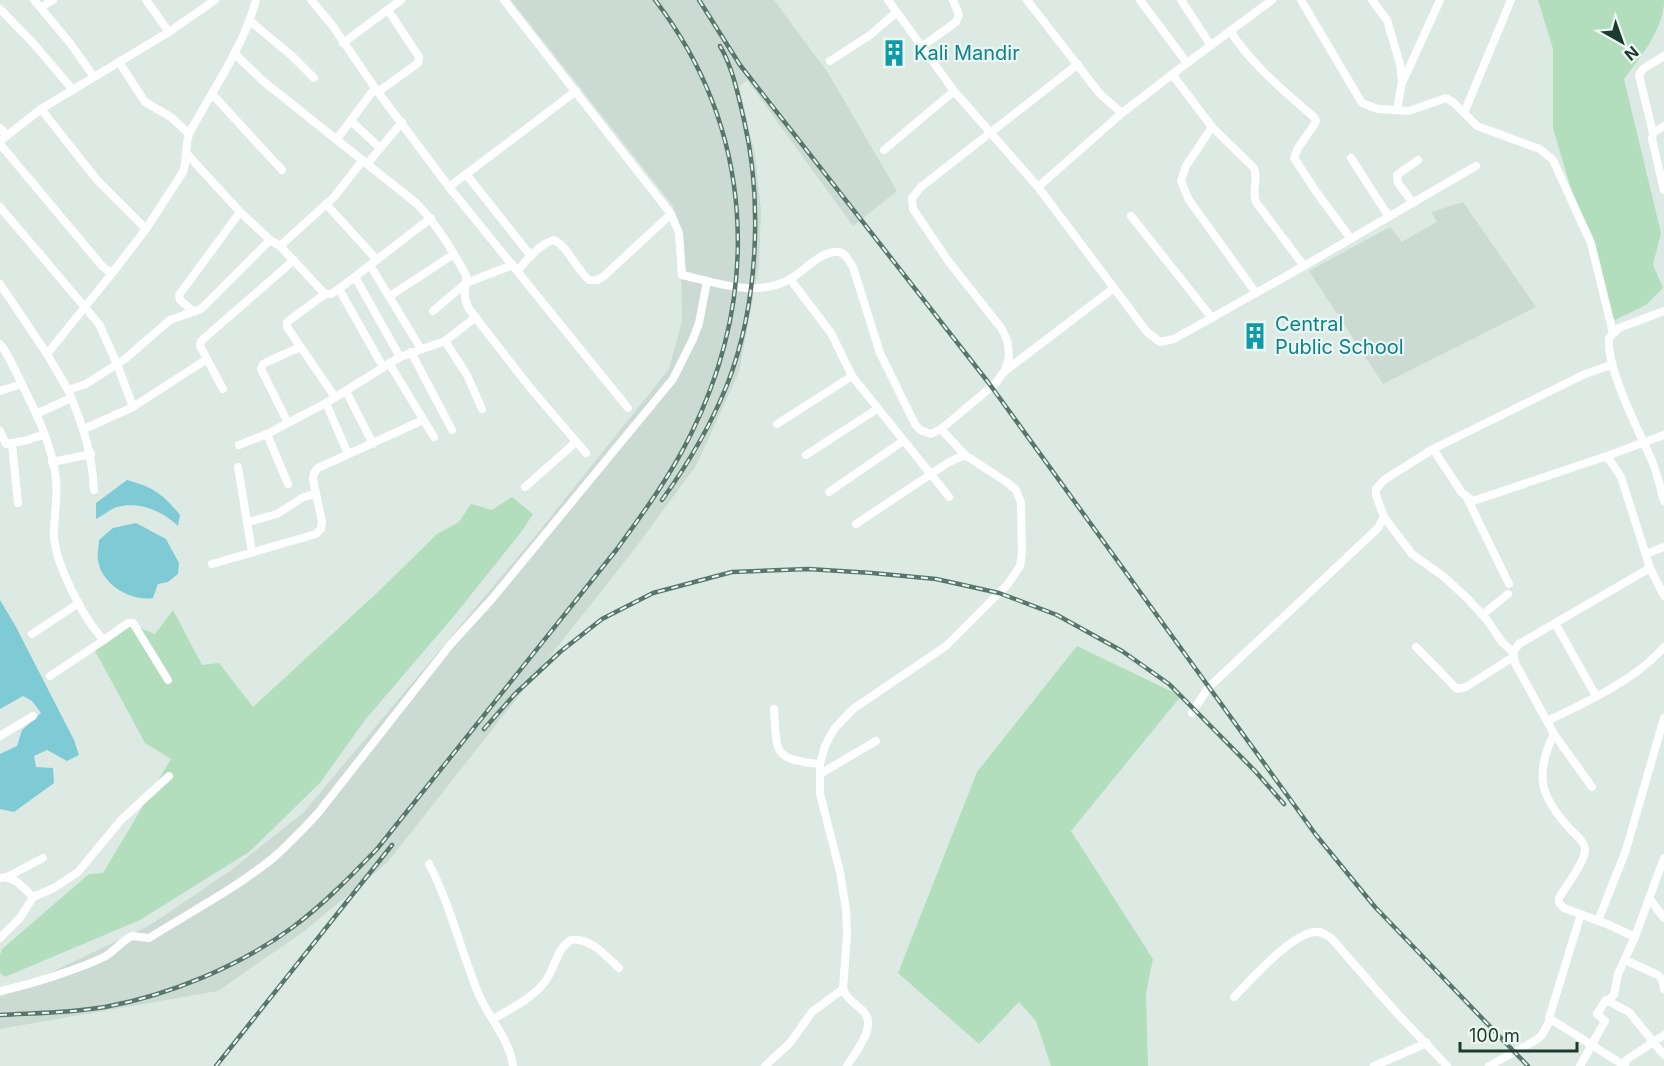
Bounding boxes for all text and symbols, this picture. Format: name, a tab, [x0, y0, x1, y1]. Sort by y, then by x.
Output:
north arrow	[1592, 12, 1652, 72]
building icon: Kali Mandir	[879, 38, 909, 68]
place label: Kali Mandir	[914, 41, 1020, 65]
text: N	[1621, 42, 1643, 65]
place label: Central Public School	[1275, 312, 1404, 359]
building icon: Central Public School	[1240, 321, 1270, 351]
scale bar	[1460, 1015, 1577, 1053]
text: 100 m	[1469, 1025, 1520, 1046]

